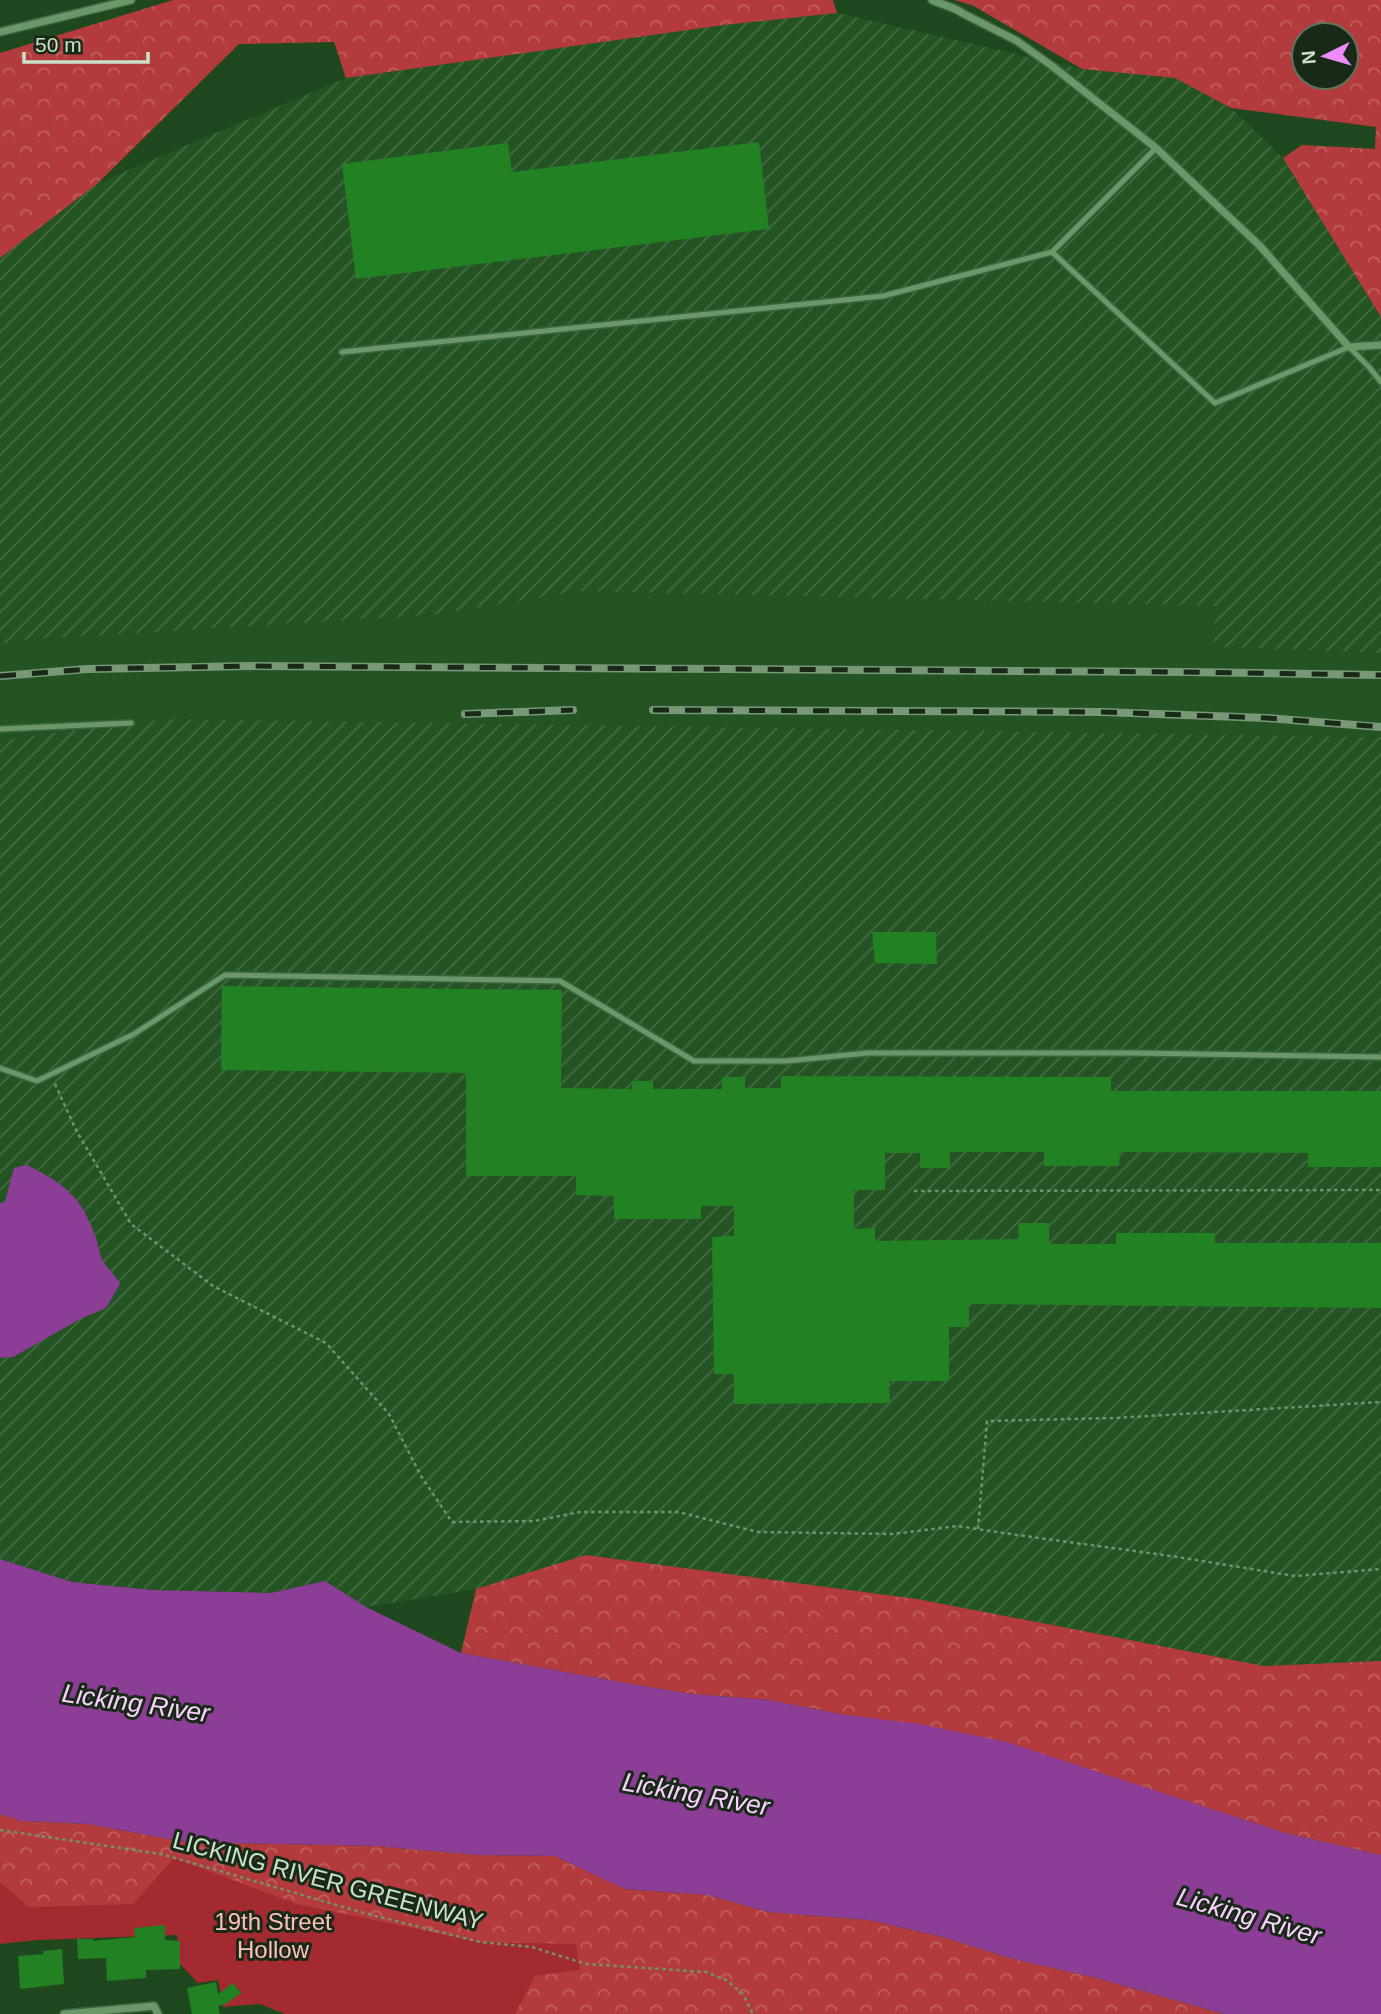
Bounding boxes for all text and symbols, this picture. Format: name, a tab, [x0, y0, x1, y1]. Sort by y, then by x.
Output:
scale bar	[24, 21, 149, 65]
north arrow	[1290, 21, 1360, 91]
text: 50 m	[35, 33, 82, 56]
text: N	[1298, 50, 1320, 65]
water label: Licking River	[60, 1678, 213, 1728]
water label: Licking River	[620, 1766, 773, 1822]
street label: LICKING RIVER GREENWAY	[170, 1826, 486, 1935]
water label: Licking River	[1173, 1881, 1326, 1951]
park label: 19th Street Hollow	[214, 1908, 332, 1963]

